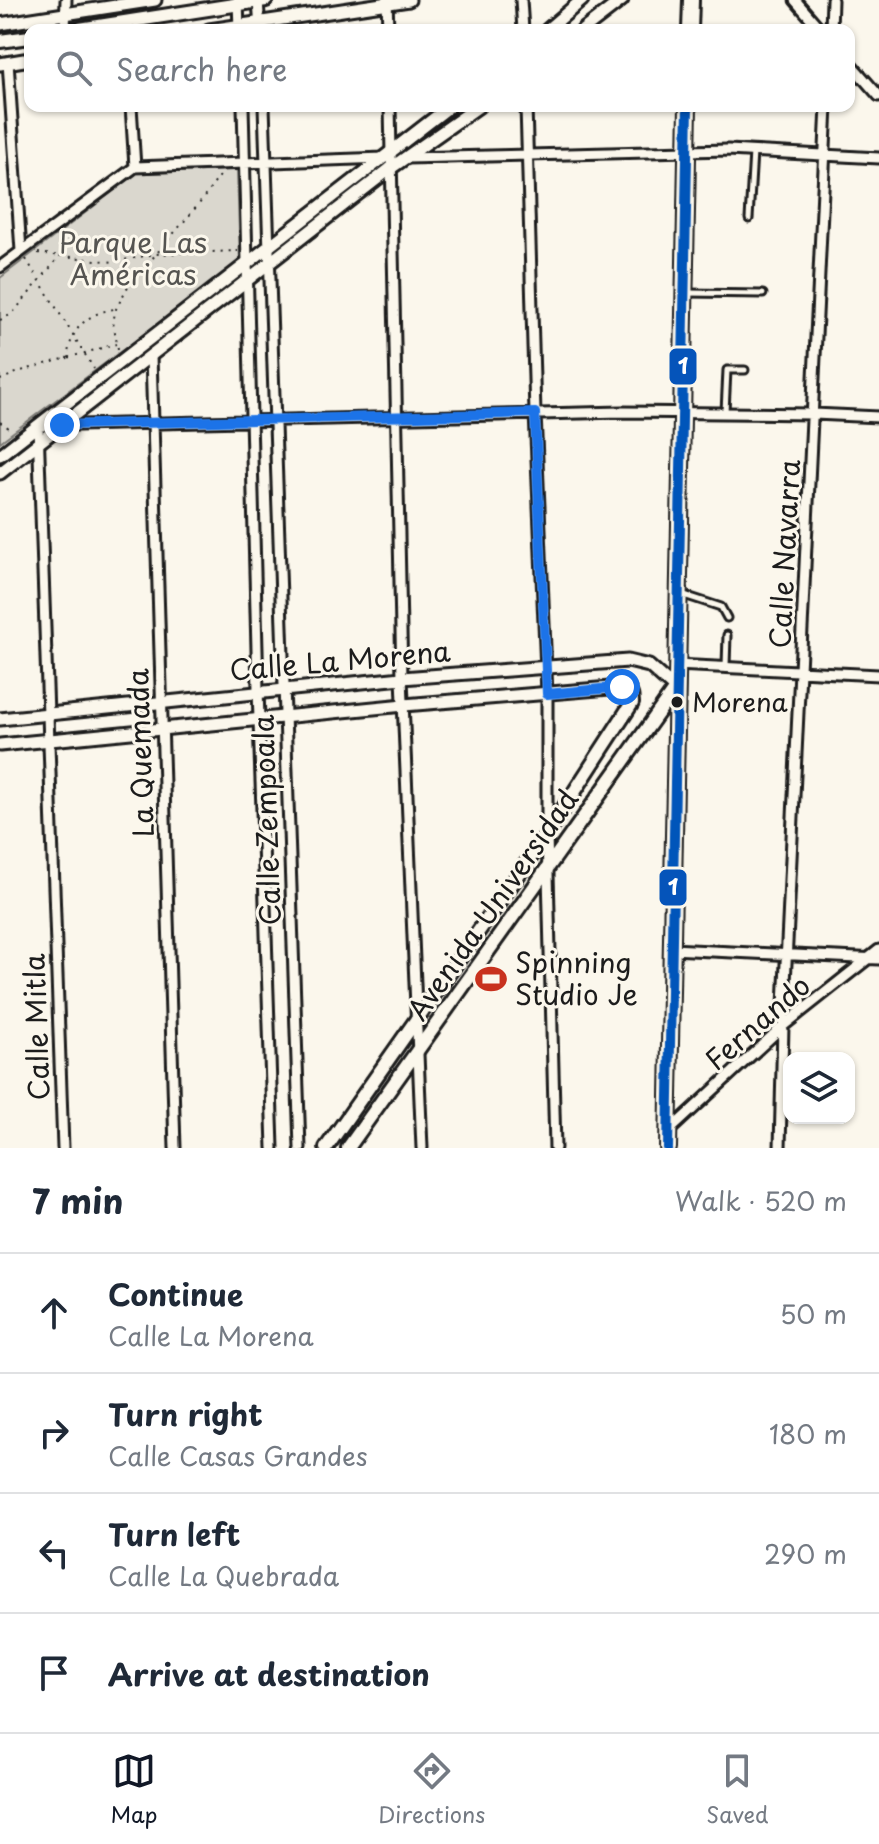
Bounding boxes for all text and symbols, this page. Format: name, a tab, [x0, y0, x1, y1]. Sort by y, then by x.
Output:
search box	[24, 24, 855, 112]
icon: search	[52, 46, 96, 90]
text: Search here	[116, 46, 288, 91]
park label: Parque Las Américas	[59, 220, 207, 295]
line badge: 1	[668, 347, 698, 386]
text: 1	[678, 348, 688, 381]
route end	[44, 407, 80, 443]
street label: Calle Navarra	[757, 458, 810, 649]
street label: Calle La Morena	[228, 628, 453, 691]
street label: La Quemada	[115, 668, 164, 838]
route start	[604, 669, 640, 705]
place label: Morena	[692, 682, 788, 721]
marker: Morena	[669, 694, 685, 710]
street label: Calle Zempoala	[240, 714, 291, 926]
street label: Avenida Universidad	[396, 780, 588, 1028]
line badge: 1	[658, 868, 688, 907]
text: 1	[668, 869, 678, 902]
place label: Spinning Studio Je	[515, 940, 638, 1015]
street label: Calle Mitla	[11, 952, 60, 1101]
sports icon: Spinning Studio Je	[474, 962, 508, 996]
street label: Fernando	[695, 964, 819, 1080]
map controls	[783, 1052, 855, 1124]
button: layers	[783, 1052, 855, 1124]
text: 7 min	[32, 1174, 123, 1226]
text: Walk · 520 m	[675, 1181, 847, 1220]
text: Continue	[108, 1271, 243, 1316]
icon: ahead	[32, 1291, 76, 1335]
text: 50 m	[780, 1294, 847, 1333]
text: Calle La Morena	[108, 1316, 314, 1355]
text: Turn right	[108, 1391, 263, 1436]
icon: right	[32, 1411, 76, 1455]
text: 180 m	[769, 1414, 847, 1453]
text: Calle Casas Grandes	[108, 1436, 368, 1475]
text: Turn left	[108, 1511, 240, 1556]
icon: left	[32, 1531, 76, 1575]
text: 290 m	[764, 1534, 847, 1573]
text: Calle La Quebrada	[108, 1556, 339, 1595]
icon: arrive	[32, 1651, 76, 1695]
text: Arrive at destination	[108, 1651, 430, 1696]
tab: Map	[110, 1749, 157, 1830]
tab: Directions	[378, 1749, 485, 1830]
tab: Saved	[706, 1749, 769, 1830]

